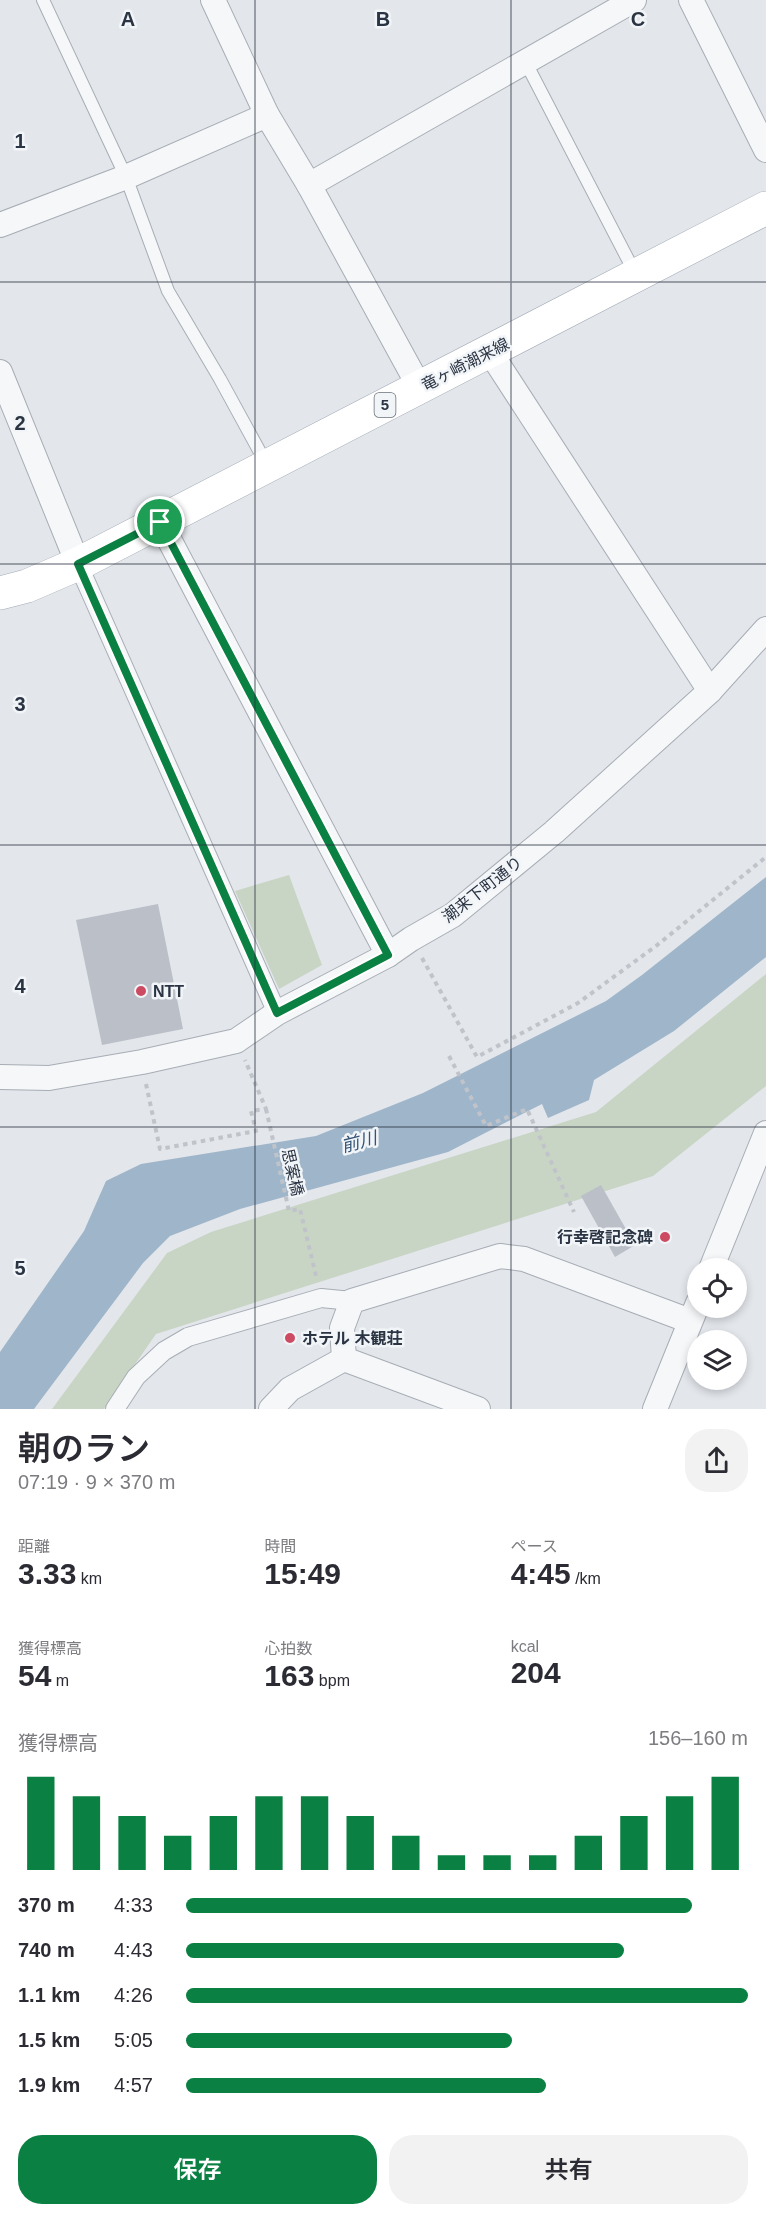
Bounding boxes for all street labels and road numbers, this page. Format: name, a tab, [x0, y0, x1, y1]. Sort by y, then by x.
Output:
street label: 竜ヶ崎潮来線	[419, 335, 512, 394]
road number: 5	[374, 393, 396, 417]
street label: 潮来下町通り	[439, 853, 525, 926]
street label: 思案橋	[279, 1147, 306, 1197]

